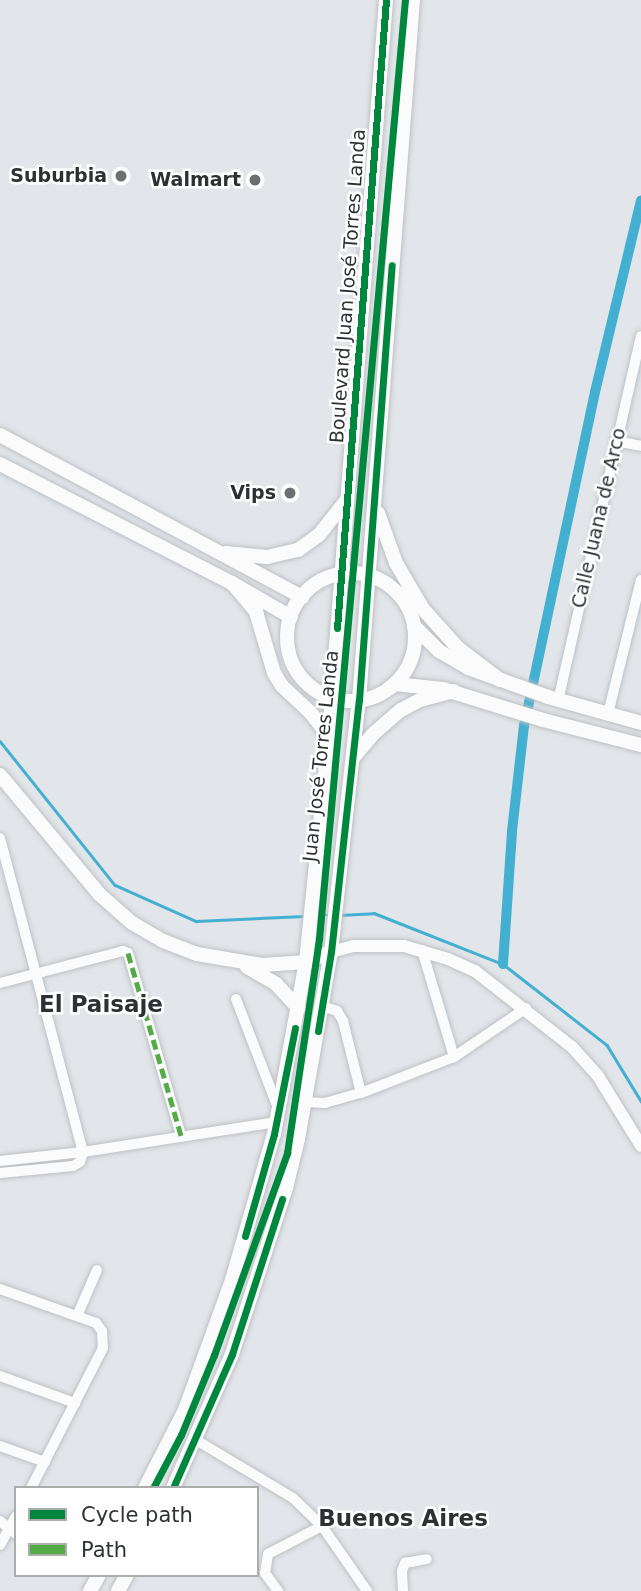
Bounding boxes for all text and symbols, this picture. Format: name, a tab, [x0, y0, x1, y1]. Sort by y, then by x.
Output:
street label: Boulevard Juan José Torres Landa	[326, 128, 370, 444]
place label: Suburbia	[10, 165, 107, 187]
marker: Suburbia	[113, 168, 129, 184]
place label: Walmart	[150, 169, 241, 191]
marker: Walmart	[247, 172, 263, 188]
street label: Calle Juana de Arco	[567, 426, 631, 610]
place label: Vips	[230, 482, 276, 504]
marker: Vips	[282, 485, 298, 501]
street label: Juan José Torres Landa	[299, 649, 343, 863]
district label: El Paisaje	[39, 990, 163, 1018]
legend	[14, 1486, 259, 1577]
text: Cycle path	[81, 1503, 193, 1527]
district label: Buenos Aires	[318, 1504, 488, 1532]
text: Path	[81, 1538, 127, 1562]

